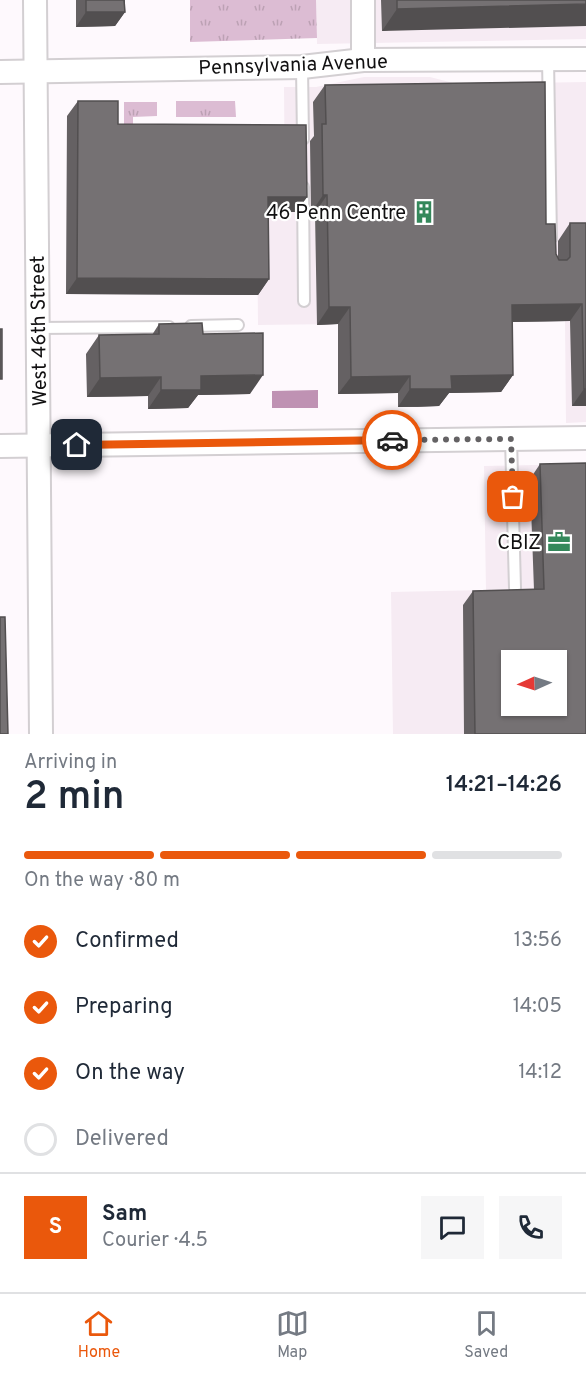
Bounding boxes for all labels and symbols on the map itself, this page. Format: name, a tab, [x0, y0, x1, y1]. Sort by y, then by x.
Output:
street label: Pennsylvania Avenue	[198, 50, 388, 82]
building icon: 46 Penn Centre	[411, 199, 437, 225]
place label: 46 Penn Centre	[266, 201, 406, 227]
street label: West 46th Street	[26, 255, 54, 407]
courier	[362, 410, 422, 470]
pin	[51, 419, 102, 470]
pin	[487, 471, 538, 522]
office icon: CBIZ	[546, 529, 572, 555]
place label: CBIZ	[497, 531, 541, 557]
north arrow	[501, 650, 567, 716]

